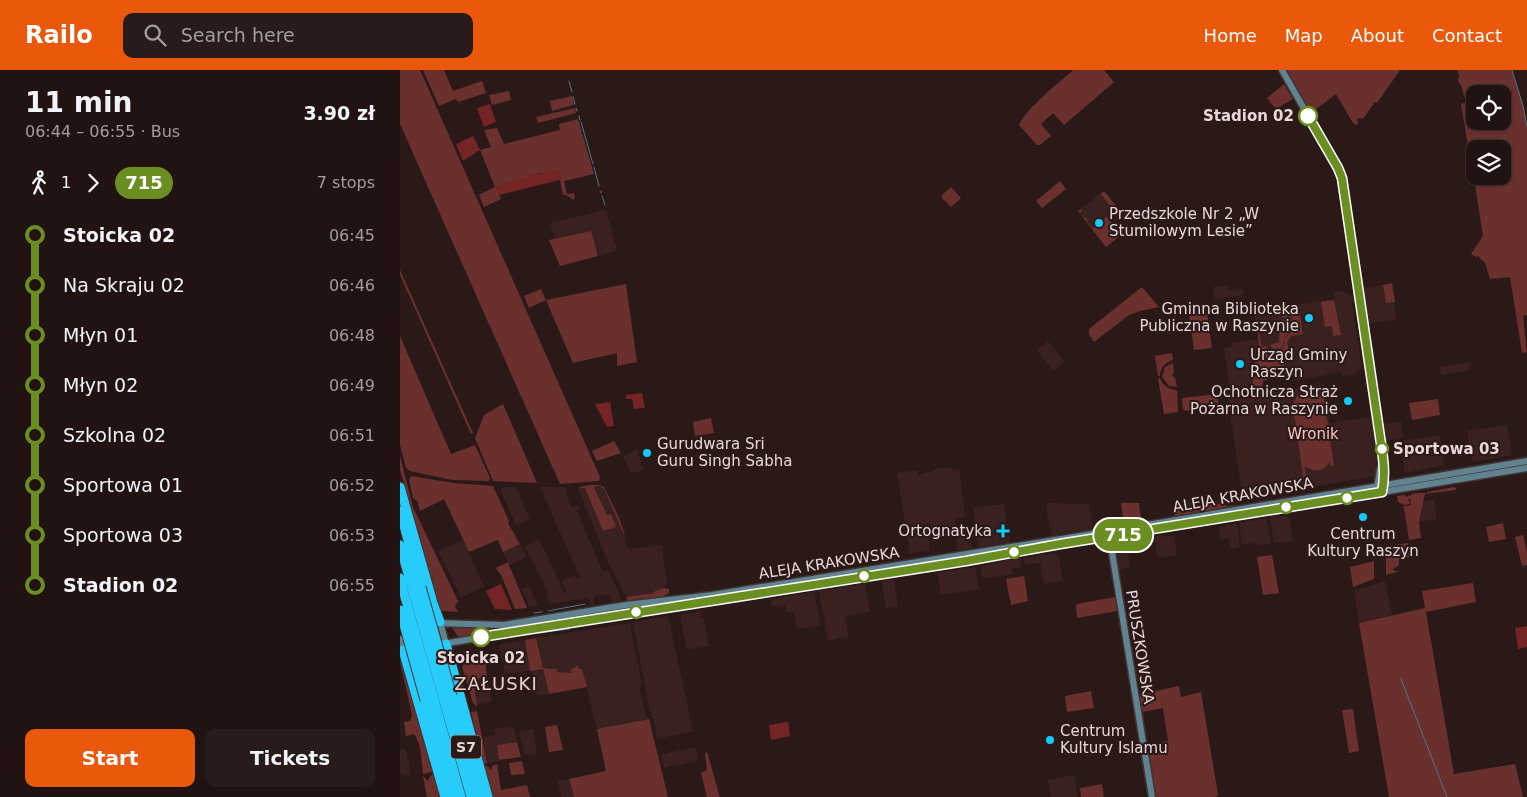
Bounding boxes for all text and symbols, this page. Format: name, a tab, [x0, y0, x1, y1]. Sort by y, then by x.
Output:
search box	[123, 13, 473, 58]
text: Railo	[25, 21, 93, 49]
icon: search	[141, 21, 169, 49]
text: Search here	[181, 24, 295, 46]
text: Home	[1204, 25, 1257, 46]
text: Map	[1285, 25, 1323, 46]
text: About	[1351, 25, 1404, 46]
text: Contact	[1432, 25, 1502, 46]
map controls	[1466, 85, 1511, 185]
button: locate	[1466, 85, 1511, 130]
text: 11 min	[25, 86, 132, 119]
text: 3.90 zł	[303, 102, 375, 124]
marker: Stadion 02	[1298, 106, 1318, 126]
place label: Stadion 02	[1203, 107, 1294, 125]
text: 06:44 – 06:55 · Bus	[25, 122, 180, 141]
button: layers	[1466, 140, 1511, 185]
icon: walk	[25, 169, 53, 197]
icon: forward	[79, 169, 107, 197]
text: 715	[125, 172, 163, 193]
text: 1	[61, 173, 71, 192]
text: 7 stops	[317, 173, 375, 192]
place label: Przedszkole Nr 2 „W Stumilowym Lesie”	[1109, 205, 1259, 240]
marker: Przedszkole Nr 2 „W Stumilowym Lesie”	[1093, 217, 1105, 229]
text: Stoicka 02	[63, 224, 175, 246]
text: 06:45	[329, 226, 375, 245]
text: Na Skraju 02	[63, 274, 185, 296]
text: 06:46	[329, 276, 375, 295]
place label: Gminna Biblioteka Publiczna w Raszynie	[1139, 300, 1299, 335]
marker: Gminna Biblioteka Publiczna w Raszynie	[1303, 312, 1315, 324]
text: Młyn 01	[63, 324, 138, 346]
text: 06:48	[329, 326, 375, 345]
place label: Urząd Gminy Raszyn	[1250, 346, 1347, 381]
marker: Urząd Gminy Raszyn	[1234, 358, 1246, 370]
text: Młyn 02	[63, 374, 138, 396]
text: 06:49	[329, 376, 375, 395]
place label: Ochotnicza Straż Pożarna w Raszynie	[1190, 383, 1338, 418]
marker: Ochotnicza Straż Pożarna w Raszynie	[1342, 395, 1354, 407]
text: Szkolna 02	[63, 424, 166, 446]
park label: Wronik	[1287, 425, 1339, 443]
text: 06:51	[329, 426, 375, 445]
place label: Gurudwara Sri Guru Singh Sabha	[657, 435, 793, 470]
place label: Sportowa 03	[1393, 440, 1500, 458]
marker: Sportowa 03	[1375, 442, 1389, 456]
marker: Gurudwara Sri Guru Singh Sabha	[641, 447, 653, 459]
text: Sportowa 01	[63, 474, 183, 496]
street label: ALEJA KRAKOWSKA	[1171, 474, 1315, 516]
text: 06:52	[329, 476, 375, 495]
unlabelled marker	[1340, 491, 1354, 505]
unlabelled marker	[1279, 500, 1293, 514]
marker: Centrum Kultury Raszyn	[1357, 511, 1369, 523]
line badge: 715	[1094, 519, 1152, 551]
place label: Ortognatyka	[898, 522, 992, 540]
text: Sportowa 03	[63, 524, 183, 546]
marker: Ortognatyka	[996, 524, 1010, 538]
text: 715	[1104, 524, 1142, 545]
place label: Centrum Kultury Raszyn	[1307, 525, 1419, 560]
text: 06:53	[329, 526, 375, 545]
street label: ALEJA KRAKOWSKA	[757, 543, 901, 583]
unlabelled marker	[1007, 545, 1021, 559]
unlabelled marker	[857, 569, 871, 583]
text: Stadion 02	[63, 574, 178, 596]
text: 06:55	[329, 576, 375, 595]
street label: PRUSZKOWSKA	[1122, 589, 1158, 706]
unlabelled marker	[629, 605, 643, 619]
marker: Stoicka 02	[471, 627, 491, 647]
place label: Stoicka 02	[437, 649, 525, 667]
district label: ZAŁUSKI	[454, 673, 538, 694]
place label: Centrum Kultury Islamu	[1060, 722, 1168, 757]
button: Start	[25, 729, 195, 787]
button: Tickets	[205, 729, 375, 787]
marker: Centrum Kultury Islamu	[1044, 734, 1056, 746]
road number: S7	[451, 736, 481, 759]

